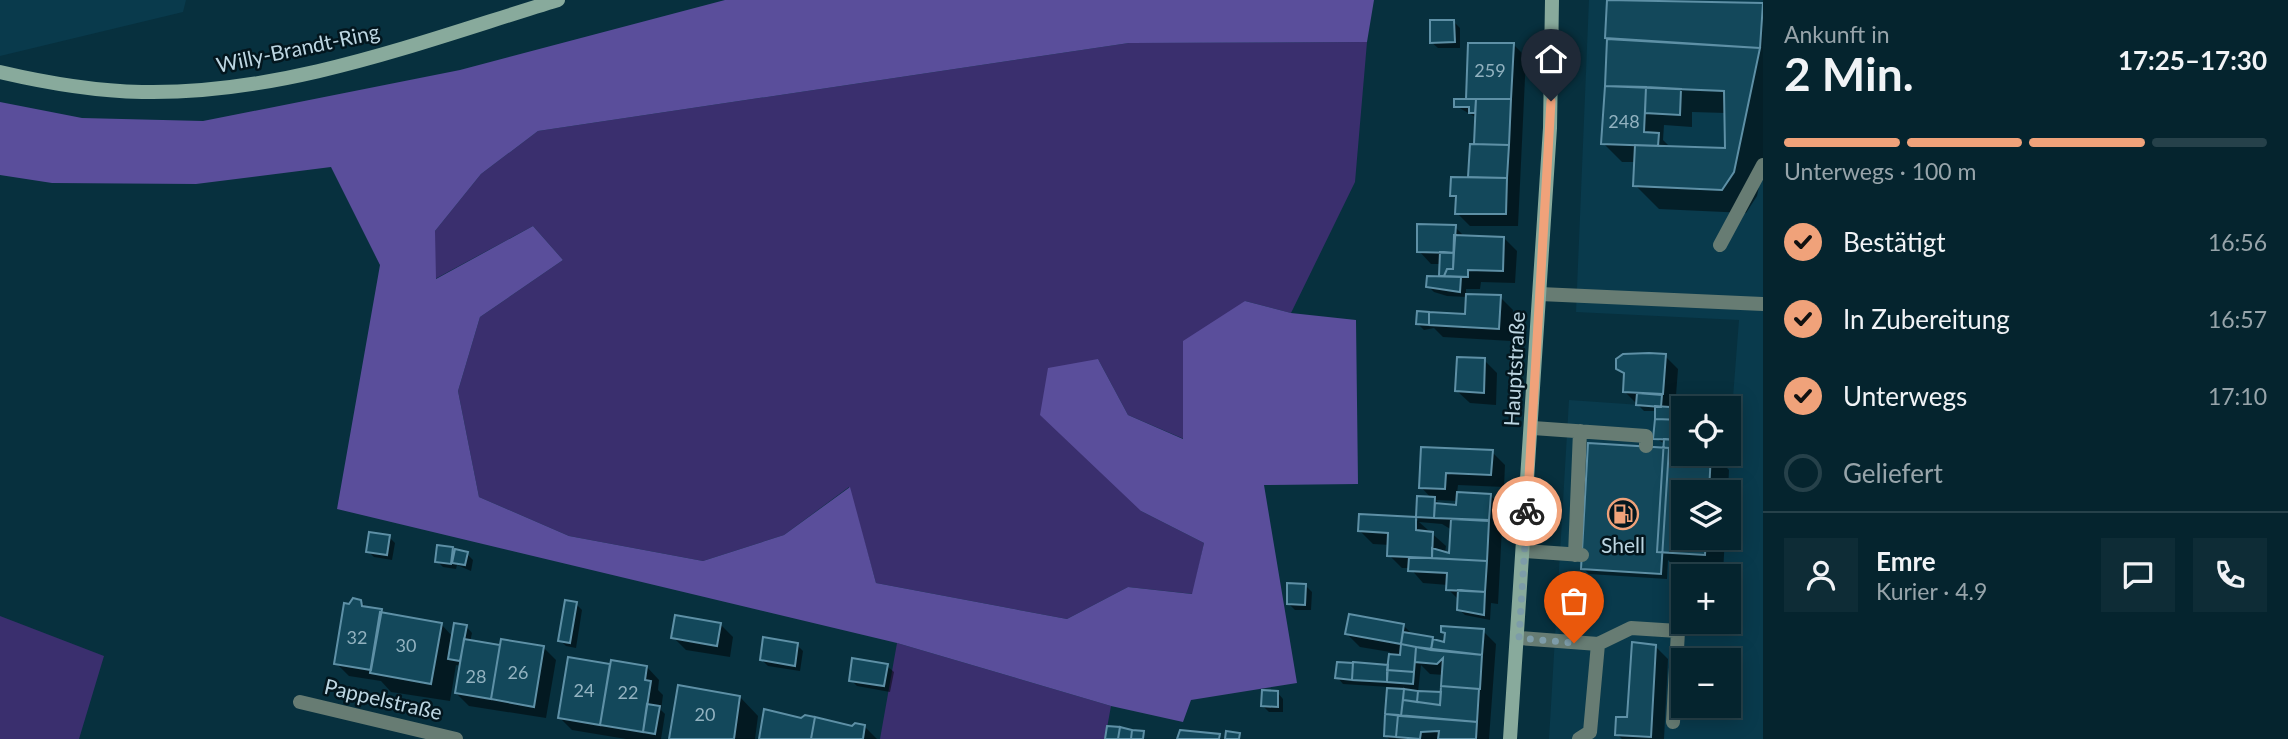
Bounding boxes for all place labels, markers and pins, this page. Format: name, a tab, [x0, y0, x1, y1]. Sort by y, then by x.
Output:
pin	[1521, 29, 1581, 101]
fuel station icon: Shell	[1606, 497, 1640, 531]
place label: Shell	[1601, 532, 1645, 557]
pin	[1544, 571, 1604, 643]

